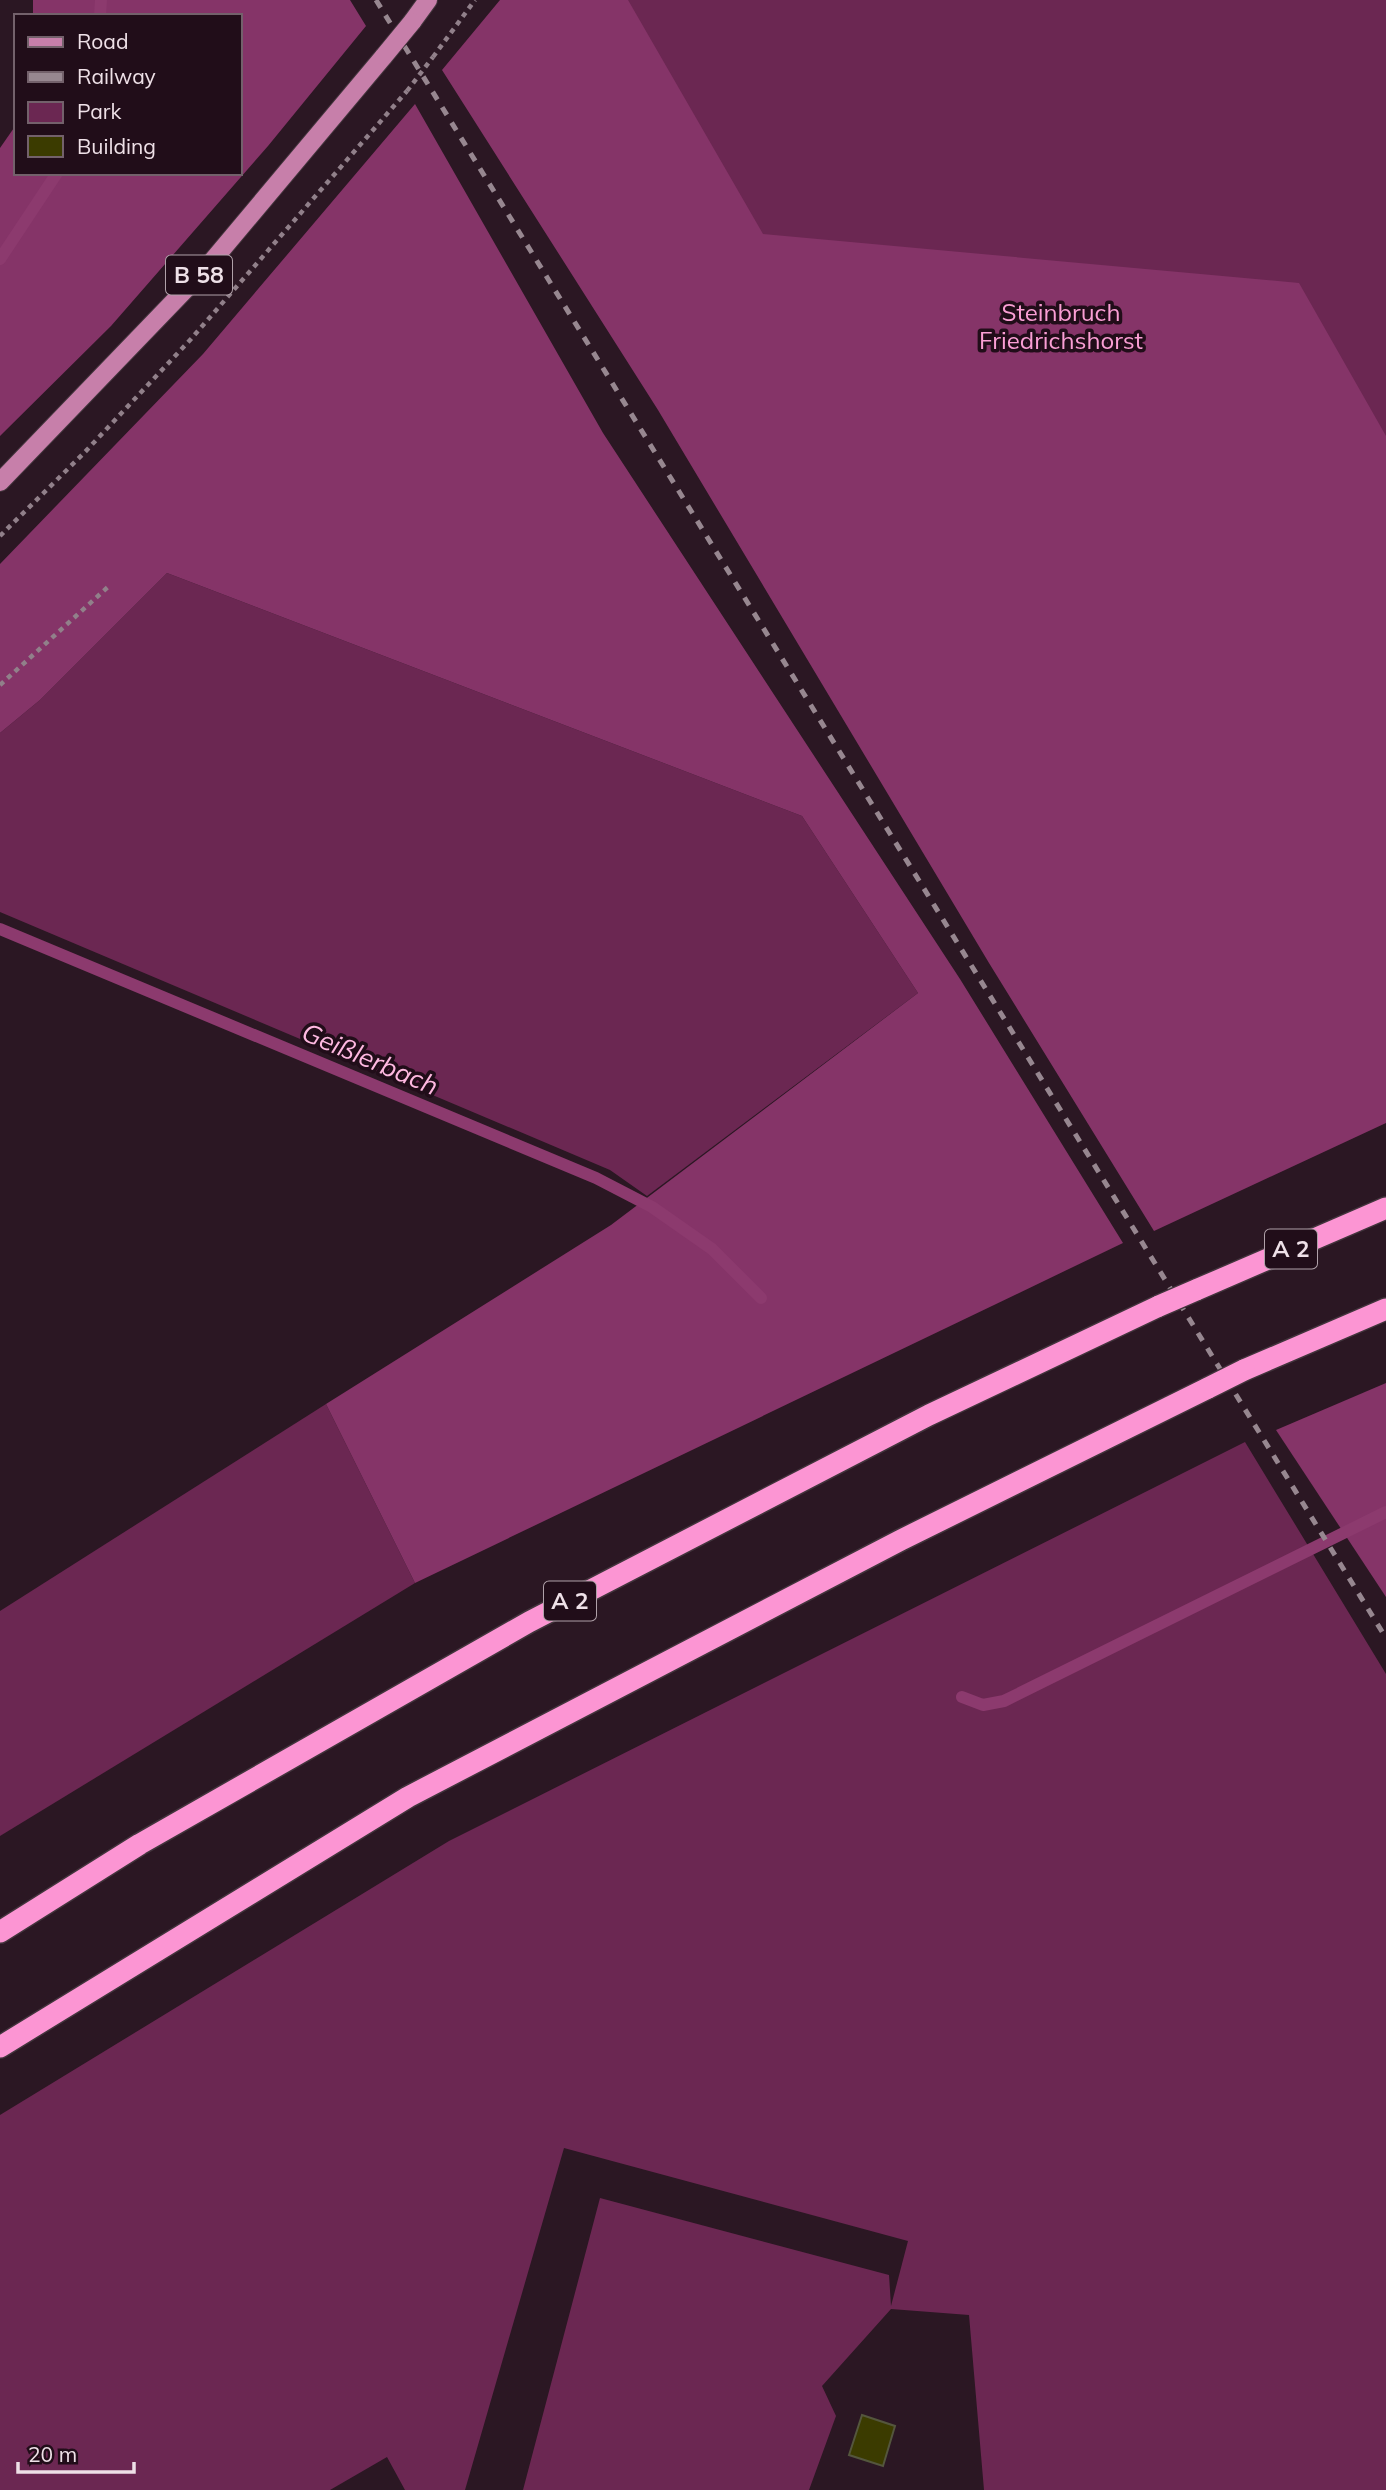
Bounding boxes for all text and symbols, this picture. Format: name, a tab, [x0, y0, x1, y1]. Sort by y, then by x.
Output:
legend	[14, 14, 242, 175]
text: Road	[77, 28, 128, 54]
text: Railway	[77, 63, 156, 89]
text: Park	[77, 98, 121, 124]
text: Building	[77, 133, 156, 159]
road number: B 58	[166, 256, 232, 294]
park label: Steinbruch Friedrichshorst	[979, 297, 1143, 355]
water label: Geißlerbach	[297, 1015, 443, 1102]
road number: A 2	[1265, 1230, 1317, 1268]
road number: A 2	[544, 1582, 596, 1620]
scale bar	[18, 2430, 133, 2474]
text: 20 m	[28, 2441, 77, 2467]

